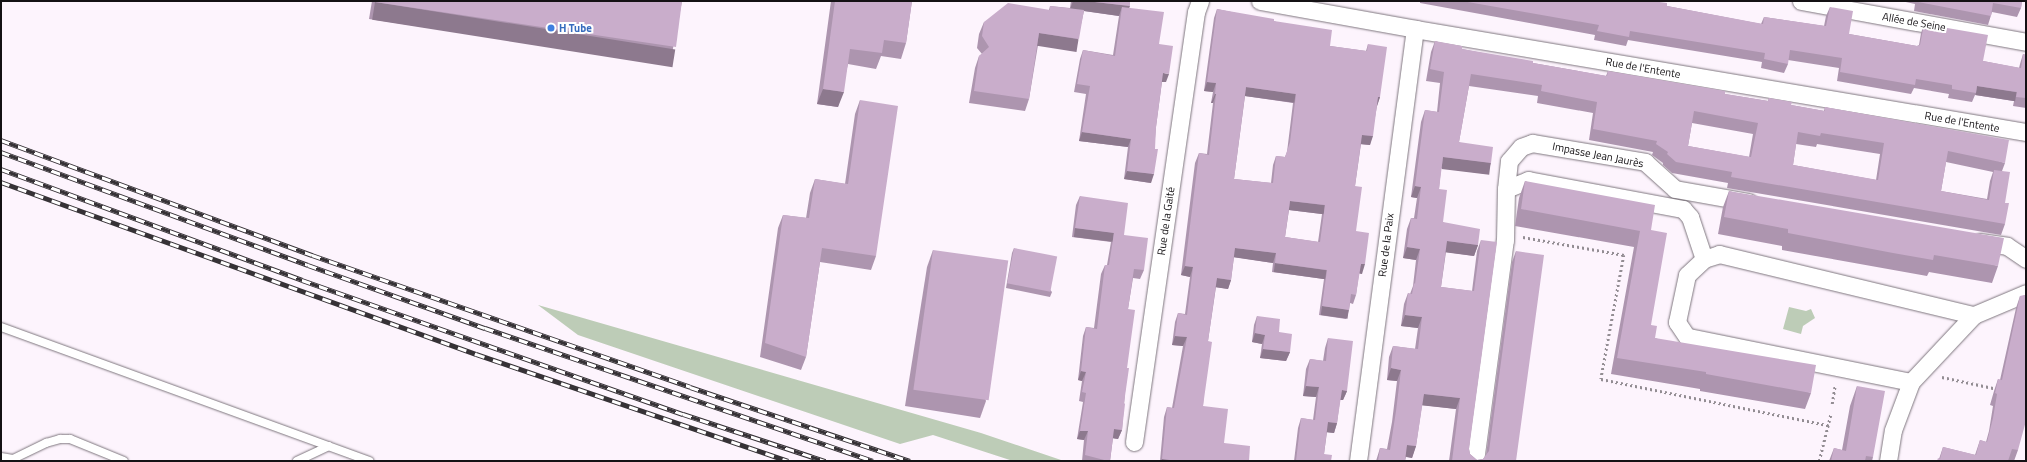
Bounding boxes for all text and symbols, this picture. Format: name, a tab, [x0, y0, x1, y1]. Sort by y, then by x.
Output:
street label: Allée de Seine	[1881, 10, 1947, 34]
place label: H Tube	[559, 21, 592, 35]
marker: H Tube	[546, 23, 556, 33]
street label: Rue de l'Entente	[1605, 55, 1681, 81]
street label: Rue de l'Entente	[1924, 109, 2000, 135]
street label: Impasse Jean Jaurès	[1551, 140, 1645, 170]
street label: Rue de la Gaité	[1155, 186, 1177, 256]
street label: Rue de la Paix	[1376, 212, 1396, 278]

